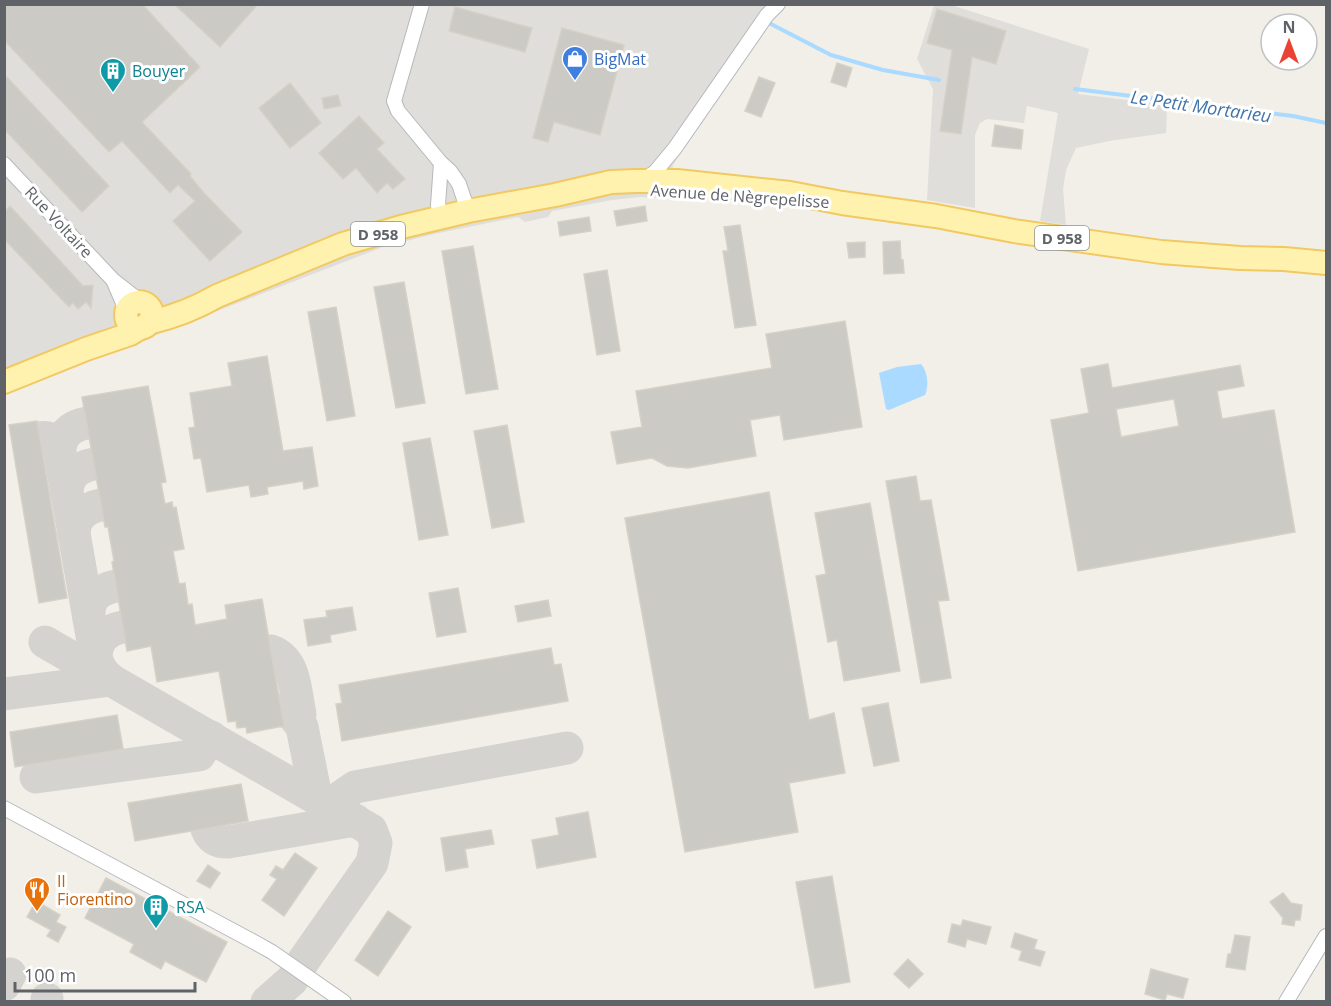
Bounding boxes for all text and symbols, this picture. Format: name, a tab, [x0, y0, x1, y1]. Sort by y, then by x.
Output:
north arrow	[1259, 12, 1319, 72]
text: N	[1282, 16, 1296, 38]
shop icon: BigMat	[560, 44, 590, 82]
place label: BigMat	[594, 48, 646, 70]
building icon: Bouyer	[98, 56, 128, 94]
place label: Bouyer	[132, 60, 186, 82]
water label: Le Petit Mortarieu	[1129, 84, 1273, 128]
street label: Avenue de Nègrepelisse	[650, 179, 830, 213]
street label: Rue Voltaire	[20, 182, 98, 262]
road number: D 958	[351, 222, 405, 246]
road number: D 958	[1035, 226, 1089, 250]
place label: Il Fiorentino	[57, 870, 133, 910]
restaurant icon: Il Fiorentino	[22, 875, 52, 913]
building icon: RSA	[141, 892, 171, 930]
place label: RSA	[176, 896, 206, 918]
scale bar	[15, 955, 195, 993]
text: 100 m	[24, 963, 76, 987]

